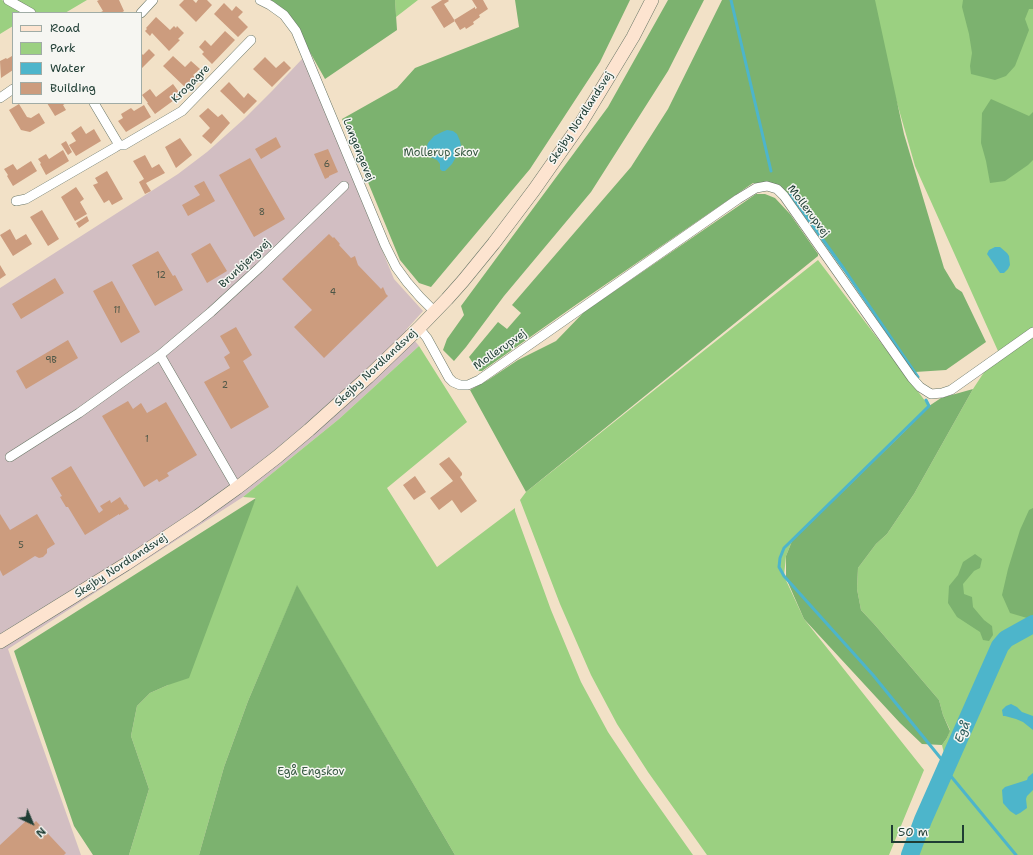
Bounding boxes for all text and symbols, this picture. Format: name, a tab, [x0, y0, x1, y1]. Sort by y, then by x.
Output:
legend	[12, 12, 142, 104]
text: Road	[50, 20, 80, 36]
text: Park	[50, 40, 76, 56]
text: Water	[50, 60, 85, 76]
street label: Krogagre	[169, 62, 213, 106]
street label: Skejby Nordlandsvej	[546, 69, 616, 167]
text: Building	[50, 80, 96, 96]
street label: Langengevej	[339, 117, 377, 183]
park label: Mollerup Skov	[403, 146, 479, 160]
house number: 6	[324, 160, 330, 170]
street label: Mollerupvej	[784, 182, 832, 240]
house number: 8	[259, 208, 265, 218]
street label: Brunbjergvej	[216, 237, 274, 291]
house number: 12	[156, 271, 166, 281]
house number: 4	[330, 288, 336, 298]
house number: 11	[113, 306, 121, 316]
street label: Skejby Nordlandsvej	[332, 326, 420, 410]
street label: Mollerupvej	[471, 327, 529, 373]
house number: 9B	[45, 356, 57, 366]
house number: 2	[222, 381, 228, 391]
house number: 1	[145, 435, 149, 445]
street label: Skejby Nordlandsvej	[72, 531, 170, 601]
house number: 5	[18, 541, 24, 551]
water label: Egå	[952, 719, 974, 745]
park label: Egå Engskov	[277, 765, 345, 779]
north arrow	[12, 803, 52, 843]
scale bar	[893, 817, 966, 843]
text: N	[32, 824, 49, 840]
text: 50 m	[898, 824, 928, 840]

